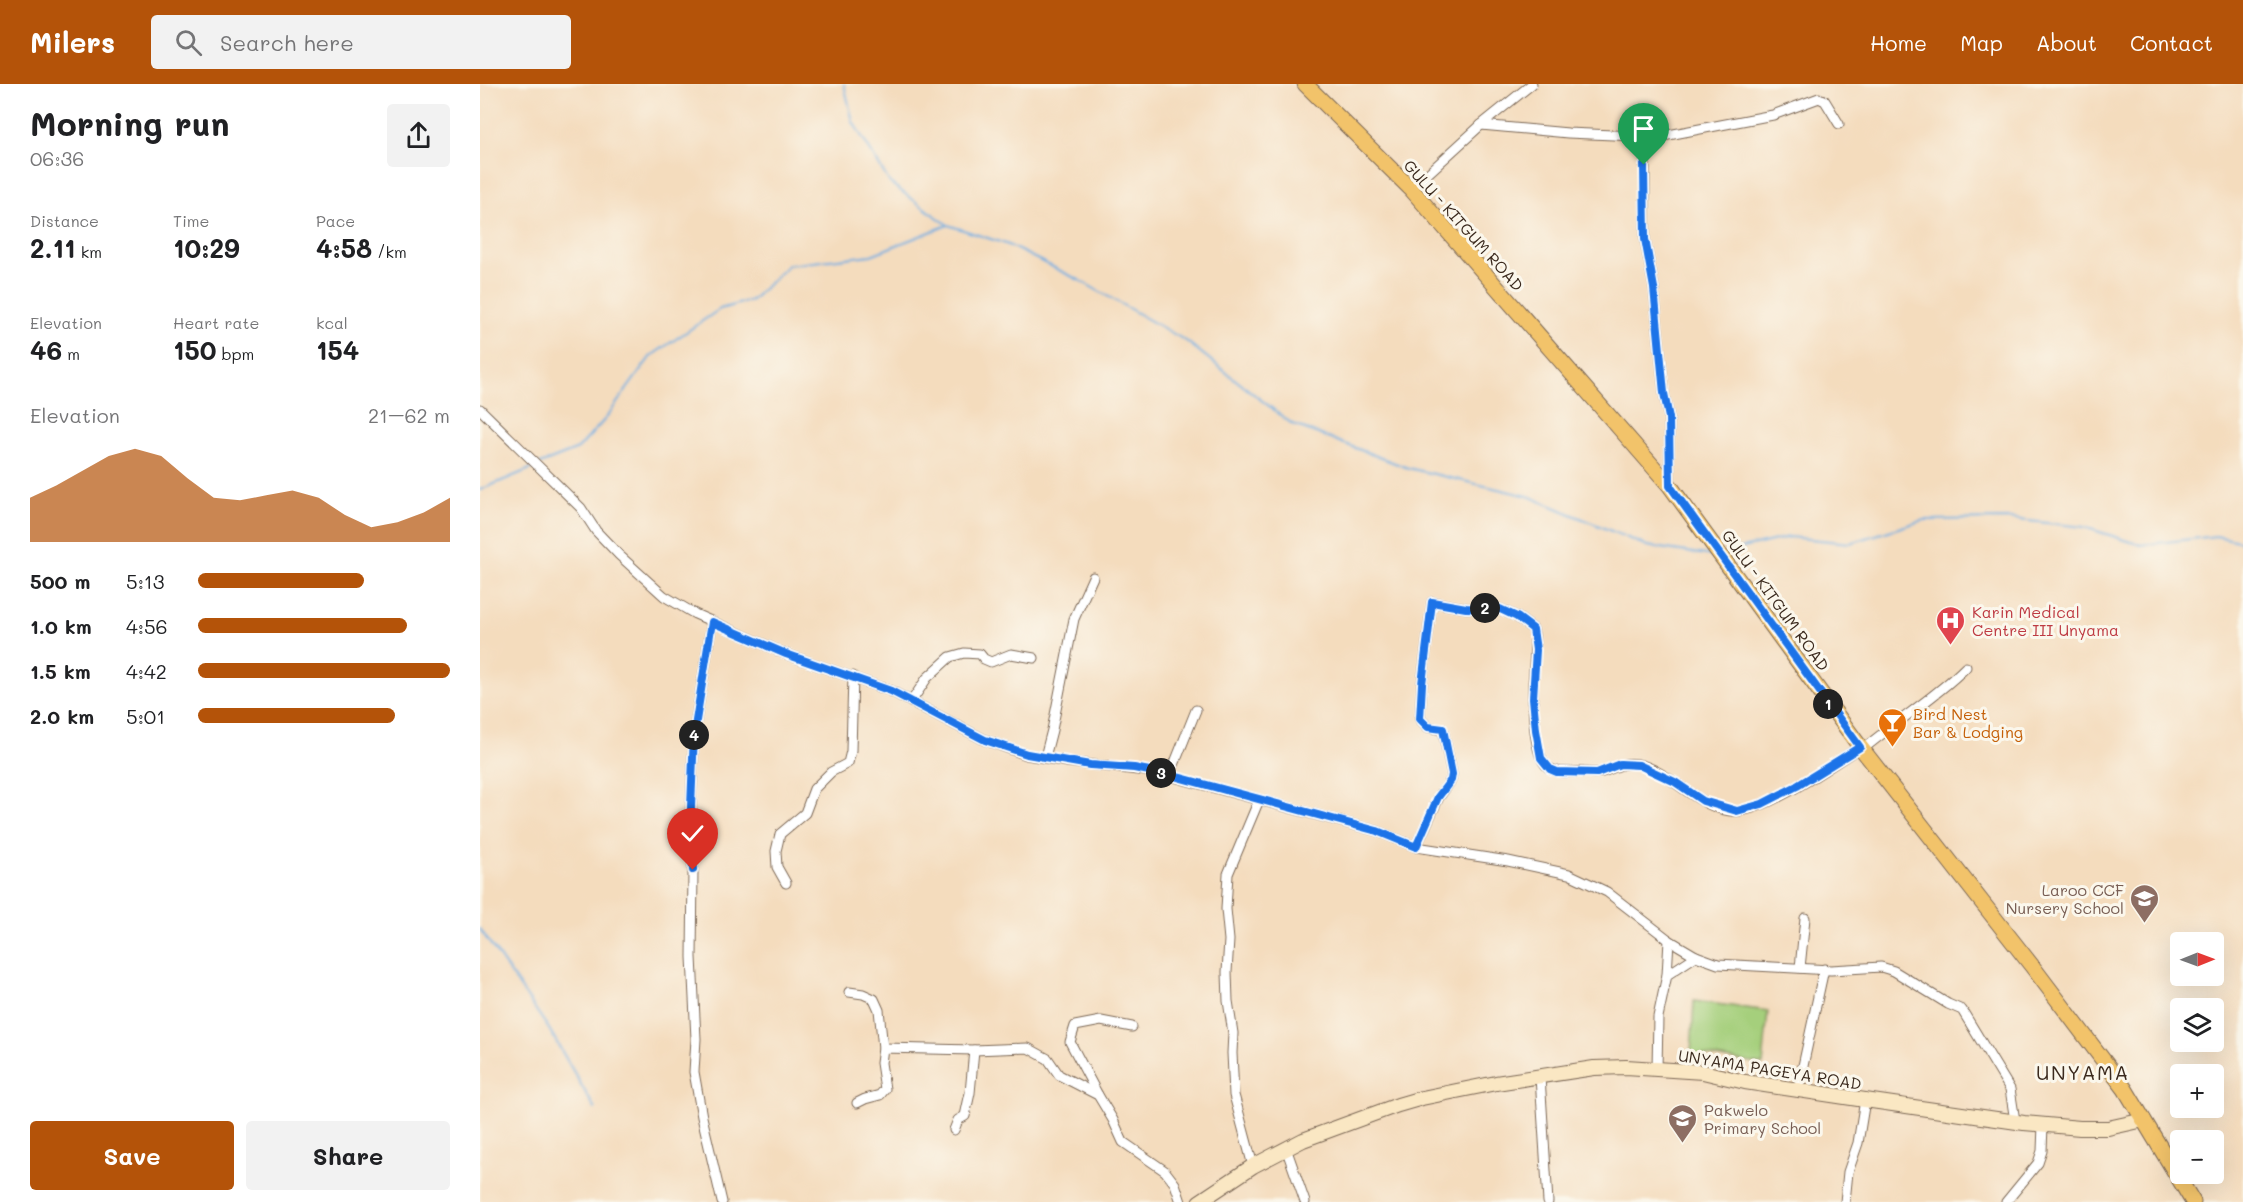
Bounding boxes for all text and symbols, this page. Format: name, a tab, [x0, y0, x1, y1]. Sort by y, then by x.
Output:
search box	[151, 15, 571, 69]
text: Milers	[30, 24, 115, 60]
icon: search	[172, 26, 205, 59]
text: Search here	[220, 28, 354, 57]
text: Home	[1870, 29, 1927, 56]
text: Map	[1960, 29, 2003, 56]
text: About	[2036, 29, 2097, 56]
text: Contact	[2130, 29, 2213, 56]
text: Morning run	[30, 101, 230, 144]
pin	[1618, 103, 1669, 165]
button: share	[387, 104, 450, 167]
icon: arrive	[1627, 112, 1660, 145]
text: 06:36	[30, 145, 84, 171]
street label: GULU - KITGUM ROAD	[1399, 155, 1529, 295]
text: Distance	[30, 210, 99, 231]
text: Time	[173, 210, 209, 231]
text: Pace	[316, 210, 355, 231]
text: 2.11	[30, 231, 76, 265]
text: 10:29	[173, 231, 240, 265]
text: 4:58	[316, 231, 372, 265]
text: km	[76, 241, 102, 262]
text: /km	[372, 241, 407, 262]
text: Elevation	[30, 312, 102, 333]
text: Heart rate	[173, 312, 259, 333]
text: kcal	[316, 312, 348, 333]
text: 46	[30, 333, 62, 367]
text: 150	[173, 333, 216, 367]
text: 154	[316, 333, 359, 367]
text: m	[62, 343, 80, 364]
text: bpm	[216, 343, 254, 364]
text: Elevation	[30, 402, 120, 428]
text: 21–62 m	[368, 402, 450, 428]
street label: GULU - KITGUM ROAD	[1718, 525, 1834, 675]
text: 500 m	[30, 568, 90, 594]
text: 5:13	[126, 568, 165, 594]
pin: 2	[1470, 593, 1500, 623]
text: 2	[1481, 597, 1489, 618]
place label: Karin Medical Centre III Unyama	[1972, 601, 2119, 640]
hospital icon: Karin Medical Centre III Unyama	[1935, 604, 1967, 646]
text: 1.0 km	[30, 613, 92, 639]
text: 4:56	[126, 613, 168, 639]
text: 1.5 km	[30, 658, 91, 684]
text: 4:42	[126, 658, 167, 684]
pin: 1	[1813, 689, 1843, 719]
text: 1	[1824, 693, 1832, 714]
text: 2.0 km	[30, 703, 94, 729]
text: 5:01	[126, 703, 165, 729]
place label: Bird Nest Bar & Lodging	[1913, 703, 2023, 742]
bar icon: Bird Nest Bar & Lodging	[1876, 706, 1908, 748]
pin: 4	[679, 720, 709, 750]
text: 4	[689, 724, 699, 745]
pin: 3	[1146, 758, 1176, 788]
text: 3	[1156, 762, 1166, 783]
pin	[667, 808, 718, 870]
icon: check	[676, 817, 709, 850]
place label: Laroo CCF Nursery School	[2006, 879, 2124, 918]
school or university icon: Laroo CCF Nursery School	[2129, 882, 2161, 924]
north arrow	[2170, 932, 2224, 986]
map controls	[2170, 932, 2224, 1184]
button: layers	[2170, 998, 2224, 1052]
street label: UNYAMA PAGEYA ROAD	[1677, 1044, 1863, 1094]
district label: UNYAMA	[2036, 1059, 2130, 1085]
button: +	[2170, 1064, 2224, 1118]
place label: Pakwelo Primary School	[1704, 1099, 1821, 1138]
school or university icon: Pakwelo Primary School	[1667, 1102, 1699, 1144]
button: Save	[30, 1121, 234, 1190]
button: Share	[246, 1121, 450, 1190]
button: −	[2170, 1130, 2224, 1184]

